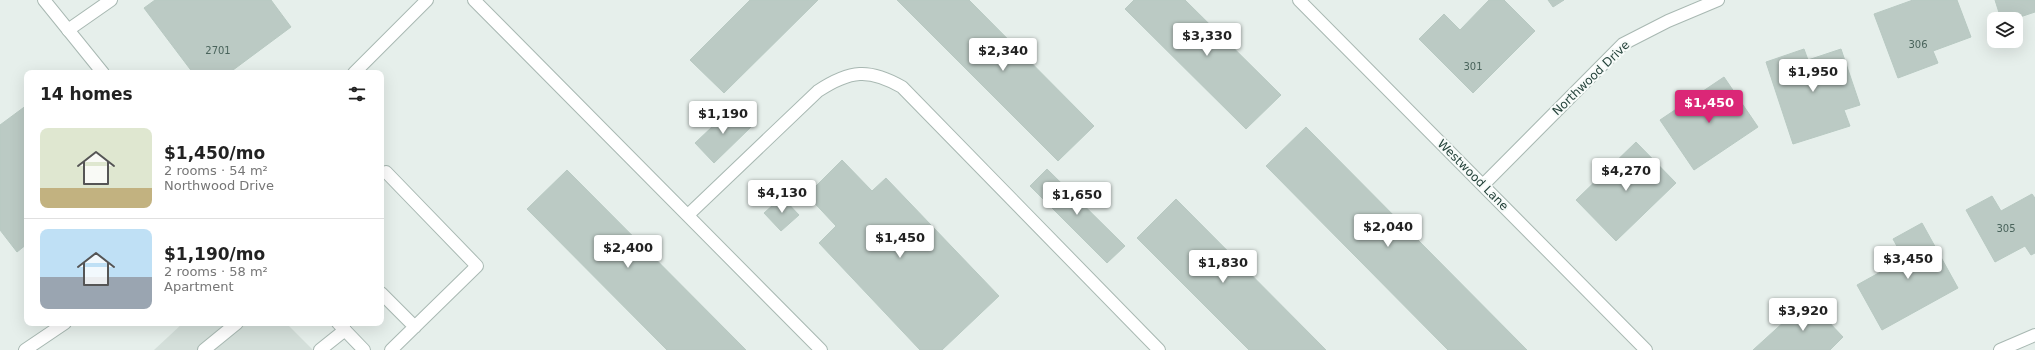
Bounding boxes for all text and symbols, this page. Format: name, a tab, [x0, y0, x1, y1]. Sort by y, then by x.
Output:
map controls	[1987, 12, 2023, 48]
button: layers	[1987, 12, 2023, 48]
pin: $3,330	[1174, 23, 1240, 57]
text: $3,330	[1182, 28, 1232, 43]
pin: $2,340	[970, 38, 1036, 72]
street label: Northwood Drive	[1550, 38, 1632, 118]
house number: 306	[1908, 39, 1928, 50]
text: $2,340	[978, 43, 1028, 58]
house number: 2701	[205, 45, 231, 56]
pin: $1,950	[1780, 59, 1846, 93]
house number: 301	[1463, 61, 1483, 72]
text: $1,950	[1788, 64, 1838, 79]
icon: filters	[346, 83, 368, 105]
text: 14 homes	[40, 84, 133, 104]
pin: $1,450	[1676, 90, 1742, 124]
text: $1,450	[1684, 95, 1734, 110]
pin: $1,190	[690, 101, 756, 135]
text: $1,190	[698, 106, 748, 121]
street label: Westwood Lane	[1435, 137, 1511, 213]
text: $1,450/mo	[164, 143, 265, 163]
icon: home	[72, 144, 120, 192]
pin: $4,270	[1593, 158, 1659, 192]
text: 2 rooms · 54 m²	[164, 163, 268, 178]
text: $4,270	[1601, 163, 1651, 178]
text: Northwood Drive	[164, 178, 274, 193]
pin: $4,130	[749, 180, 815, 214]
pin: $1,650	[1044, 182, 1110, 216]
text: $4,130	[757, 185, 807, 200]
text: $1,650	[1052, 187, 1102, 202]
pin: $2,040	[1355, 214, 1421, 248]
text: $2,040	[1363, 219, 1413, 234]
house number: 305	[1996, 223, 2016, 234]
pin: $1,450	[867, 225, 933, 259]
text: $1,450	[875, 230, 925, 245]
pin: $2,400	[595, 235, 661, 269]
text: $2,400	[603, 240, 653, 255]
text: $1,190/mo	[164, 244, 265, 264]
icon: home	[72, 245, 120, 293]
pin: $3,450	[1875, 246, 1941, 280]
pin: $1,830	[1190, 250, 1256, 284]
text: $3,450	[1883, 251, 1933, 266]
text: $1,830	[1198, 255, 1248, 270]
text: 2 rooms · 58 m²	[164, 264, 268, 279]
text: Apartment	[164, 279, 234, 294]
pin: $3,920	[1770, 298, 1836, 332]
text: $3,920	[1778, 303, 1828, 318]

